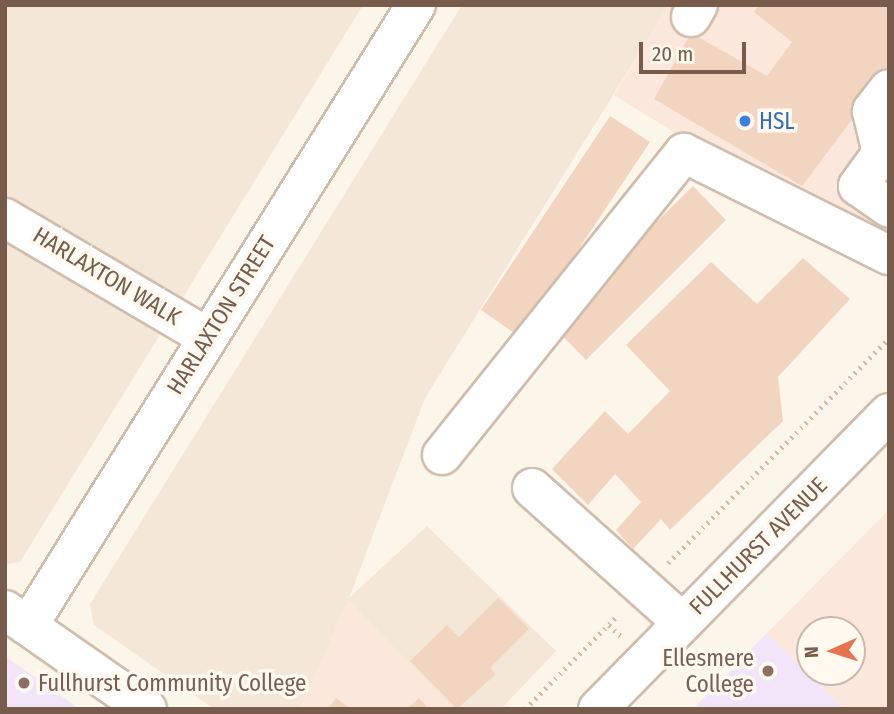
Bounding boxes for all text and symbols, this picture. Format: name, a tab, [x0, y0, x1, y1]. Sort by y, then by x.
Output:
scale bar	[642, 28, 749, 72]
text: 20 m	[652, 41, 693, 67]
place label: HSL	[759, 107, 795, 135]
marker: HSL	[737, 113, 753, 129]
street label: HARLAXTON WALK	[28, 221, 186, 331]
street label: HARLAXTON STREET	[161, 230, 281, 400]
street label: FULLHURST AVENUE	[683, 471, 833, 621]
north arrow	[796, 616, 866, 686]
place label: Ellesmere College	[662, 644, 754, 698]
text: N	[800, 646, 823, 658]
marker: Ellesmere College	[760, 663, 776, 679]
place label: Fullhurst Community College	[38, 669, 306, 697]
marker: Fullhurst Community College	[16, 675, 32, 691]

